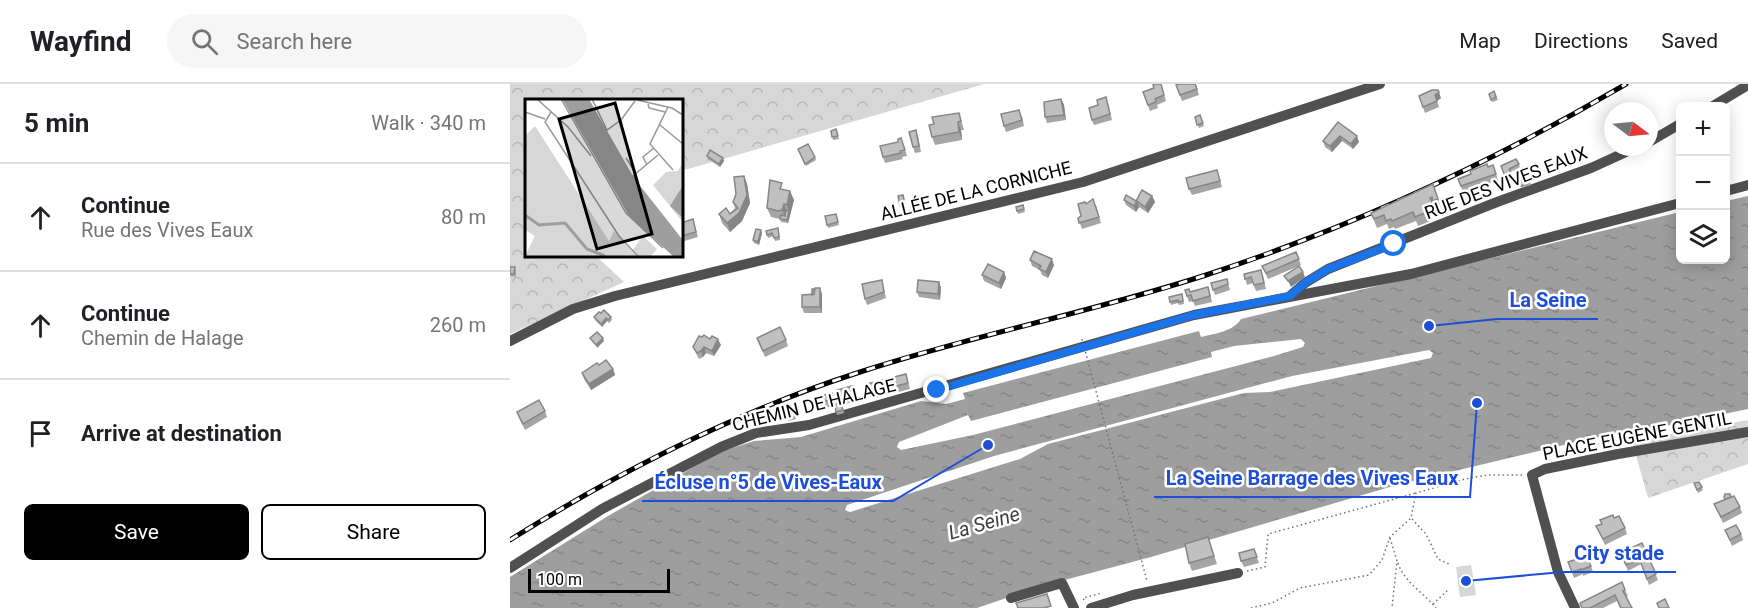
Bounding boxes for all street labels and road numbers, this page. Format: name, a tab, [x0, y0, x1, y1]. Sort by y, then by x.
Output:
street label: RUE DES VIVES EAUX	[1421, 142, 1590, 223]
street label: ALLÉE DE LA CORNICHE	[878, 157, 1074, 224]
street label: CHEMIN DE HALAGE	[730, 374, 898, 435]
street label: PLACE EUGÈNE GENTIL	[1541, 407, 1733, 464]

